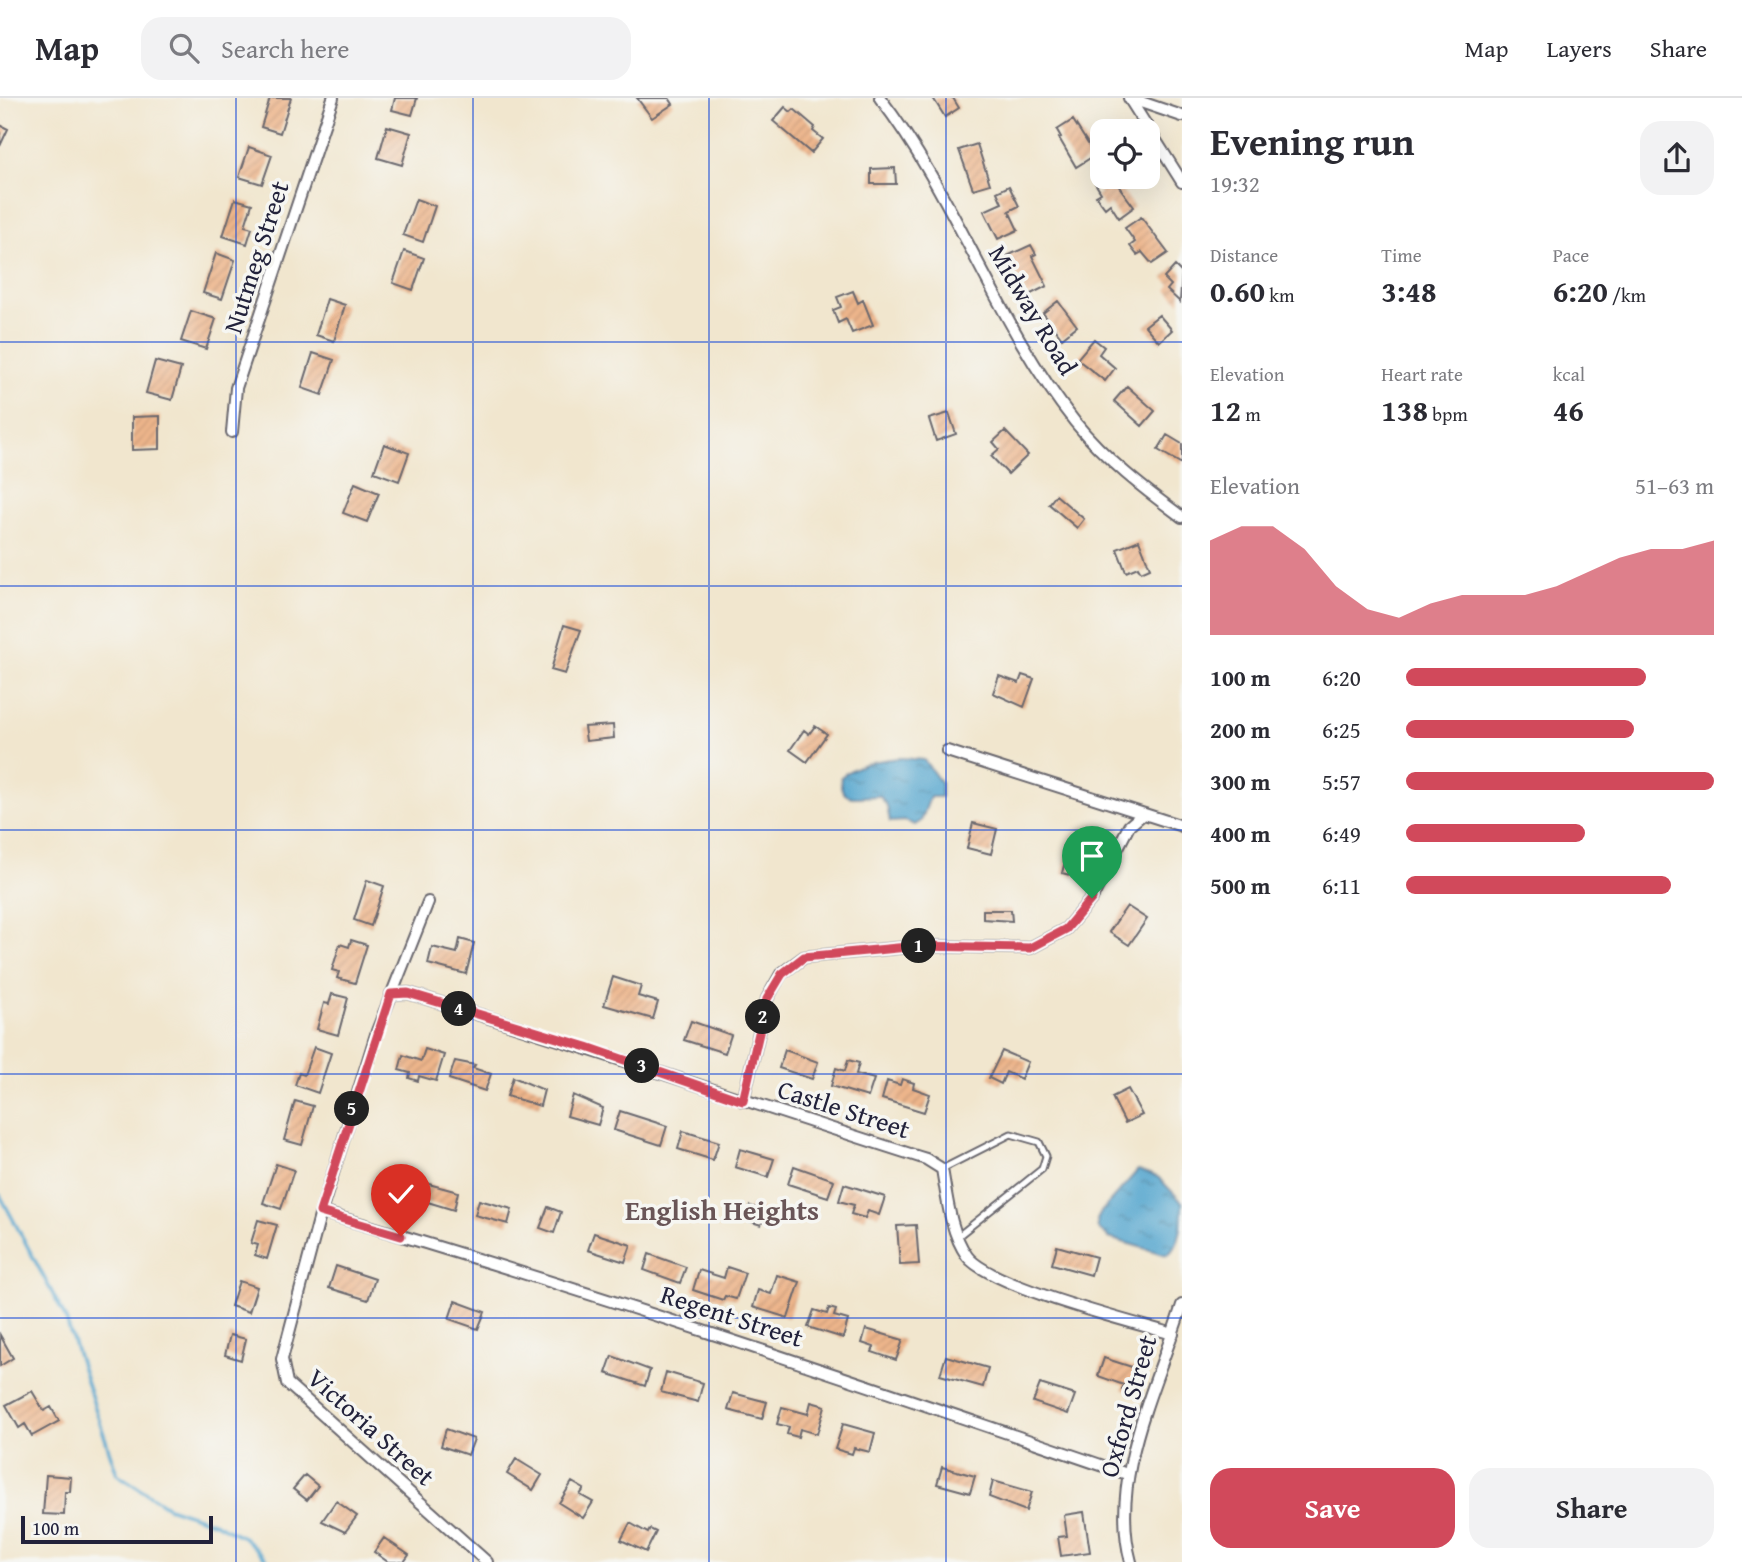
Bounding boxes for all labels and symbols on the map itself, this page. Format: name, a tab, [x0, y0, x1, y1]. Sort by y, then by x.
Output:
street label: Nutmeg Street	[213, 176, 299, 338]
street label: Midway Road	[979, 237, 1088, 382]
pin	[1062, 826, 1122, 898]
pin: 1	[902, 928, 936, 964]
pin: 4	[442, 992, 476, 1026]
pin: 2	[746, 1000, 780, 1034]
pin: 3	[624, 1048, 660, 1084]
street label: Castle Street	[773, 1069, 915, 1148]
pin: 5	[334, 1091, 370, 1126]
pin	[371, 1164, 431, 1236]
district label: English Heights	[625, 1189, 819, 1230]
street label: Regent Street	[656, 1274, 808, 1357]
street label: Oxford Street	[1089, 1330, 1166, 1482]
street label: Victoria Street	[299, 1359, 444, 1495]
scale bar	[21, 1513, 214, 1545]

